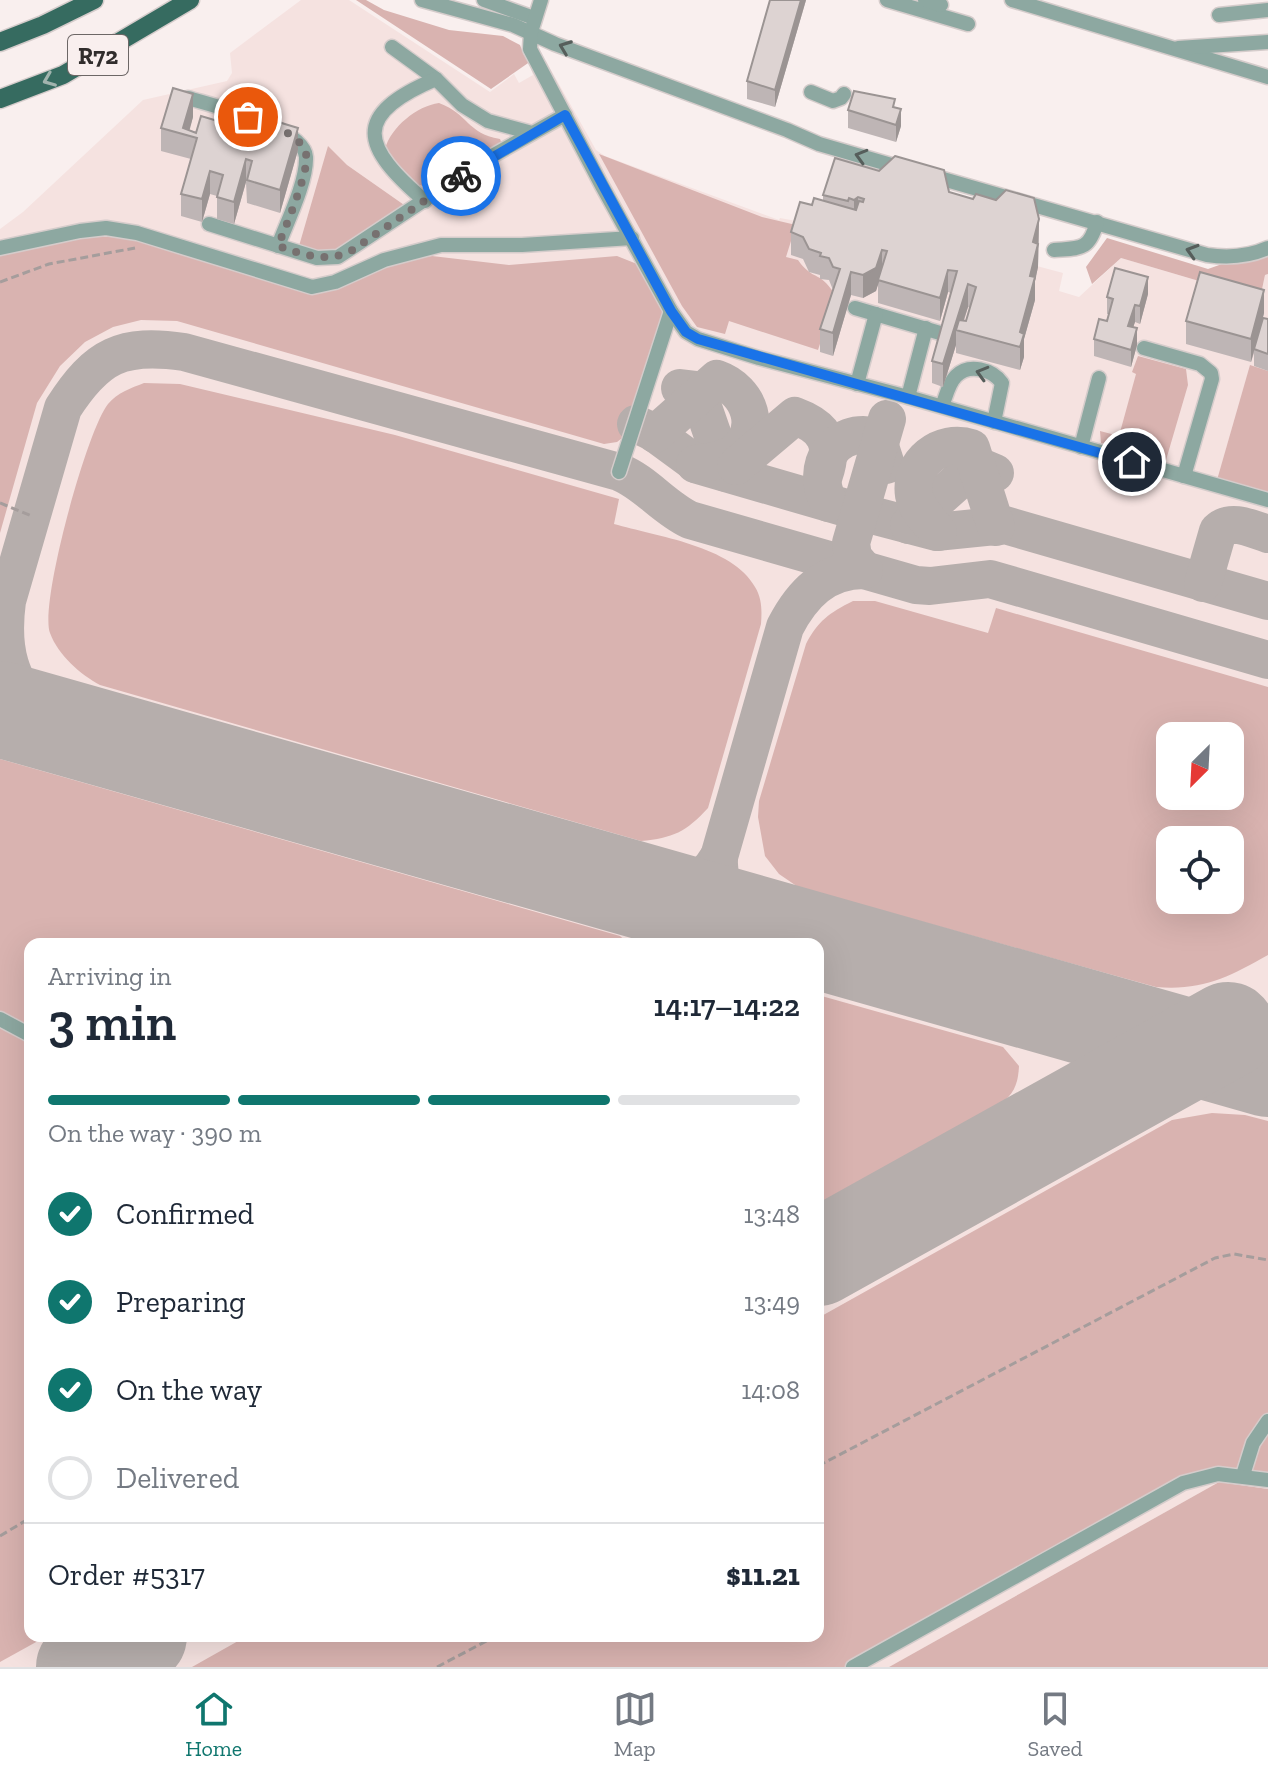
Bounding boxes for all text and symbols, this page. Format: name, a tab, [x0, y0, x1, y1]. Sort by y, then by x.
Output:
road number: R72	[68, 35, 128, 75]
one-way arrow	[559, 40, 573, 57]
one-way arrow	[43, 70, 57, 87]
pin	[214, 83, 282, 151]
icon: bag	[226, 95, 270, 139]
courier	[421, 136, 501, 216]
one-way arrow	[855, 149, 869, 165]
icon: bike	[439, 154, 483, 198]
one-way arrow	[1186, 244, 1199, 260]
one-way arrow	[976, 365, 990, 382]
pin	[1098, 428, 1166, 496]
icon: home	[1110, 440, 1154, 484]
north arrow	[1156, 722, 1244, 810]
map controls	[1156, 722, 1244, 914]
button: locate	[1156, 826, 1244, 914]
text: Arriving in	[48, 960, 171, 992]
text: 14:17–14:22	[654, 988, 800, 1024]
text: 3 min	[48, 991, 176, 1053]
text: On the way · 390 m	[48, 1117, 261, 1149]
icon: check	[48, 1192, 92, 1236]
text: Confirmed	[116, 1196, 254, 1232]
text: 13:48	[743, 1198, 800, 1230]
icon: check	[48, 1280, 92, 1324]
text: Preparing	[116, 1284, 246, 1320]
text: 13:49	[744, 1286, 800, 1318]
icon: check	[48, 1368, 92, 1412]
text: On the way	[116, 1372, 262, 1408]
text: 14:08	[741, 1374, 800, 1406]
text: Delivered	[116, 1460, 239, 1496]
text: Order #5317	[48, 1557, 205, 1593]
text: $11.21	[726, 1557, 800, 1593]
tab: Home	[185, 1687, 242, 1762]
tab: Map	[613, 1687, 657, 1762]
tab: Saved	[1027, 1687, 1083, 1762]

